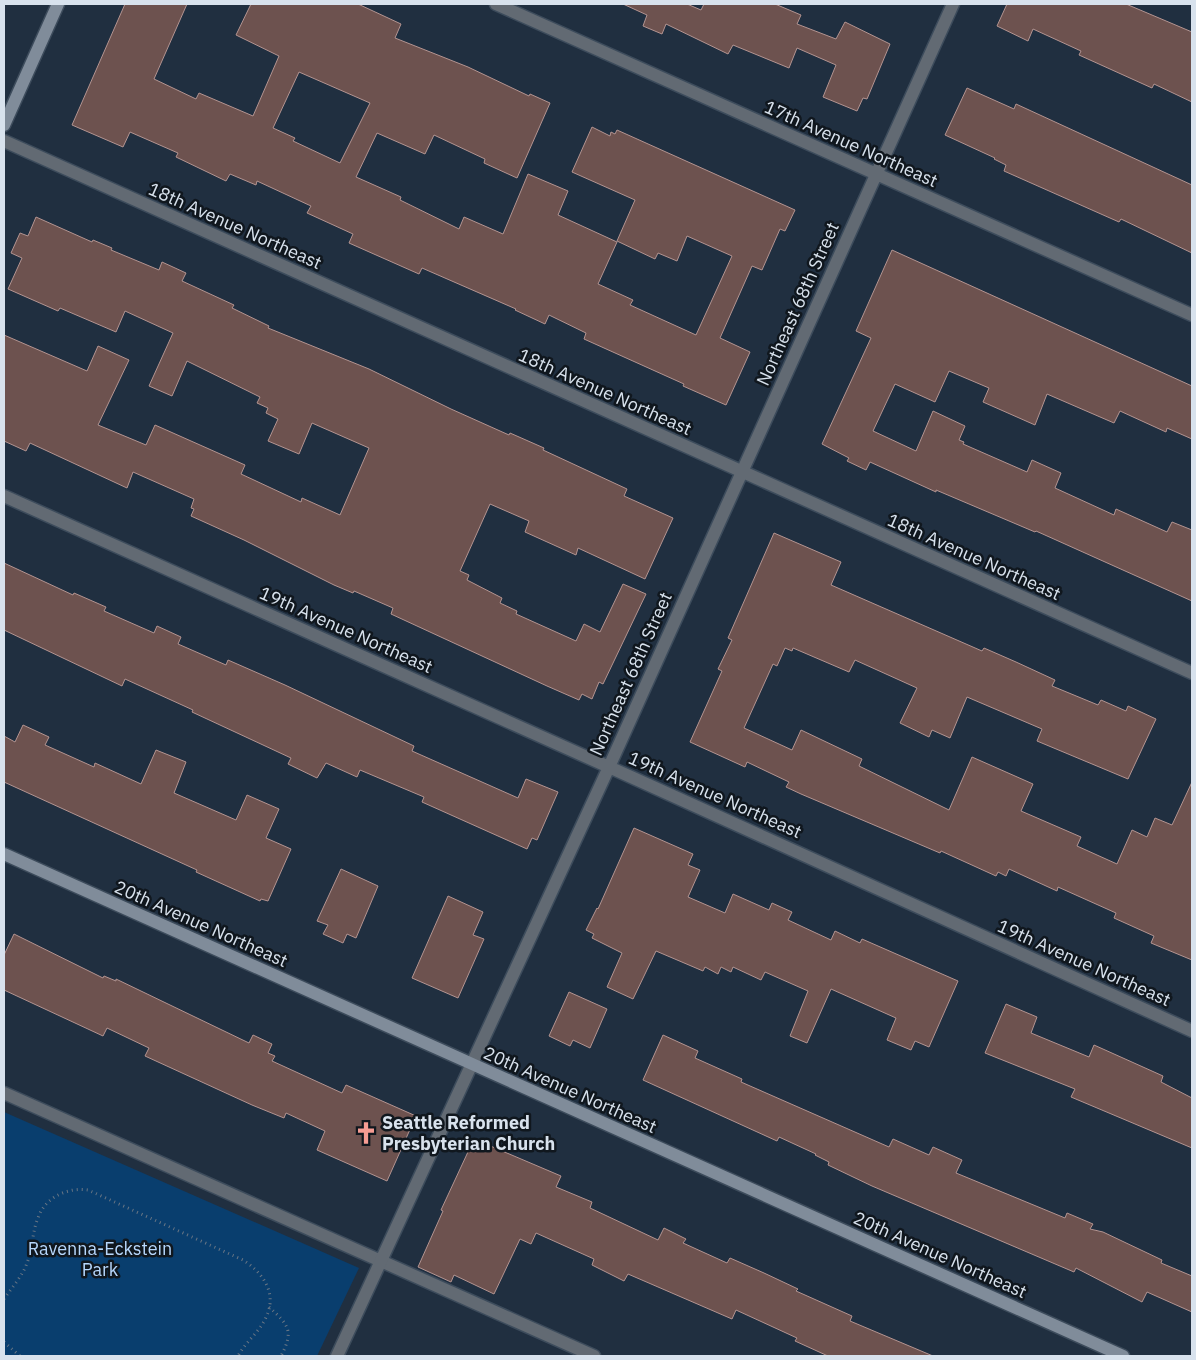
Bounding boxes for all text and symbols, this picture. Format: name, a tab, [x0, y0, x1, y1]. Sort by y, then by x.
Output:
street label: 17th Avenue Northeast	[761, 95, 941, 192]
street label: 18th Avenue Northeast	[145, 177, 325, 274]
street label: Northeast 68th Street	[751, 218, 844, 389]
street label: 18th Avenue Northeast	[515, 343, 695, 440]
street label: 18th Avenue Northeast	[884, 508, 1064, 605]
street label: 19th Avenue Northeast	[256, 581, 436, 678]
street label: Northeast 68th Street	[584, 588, 677, 759]
street label: 19th Avenue Northeast	[625, 746, 805, 843]
street label: 20th Avenue Northeast	[111, 875, 291, 972]
street label: 19th Avenue Northeast	[994, 914, 1174, 1011]
street label: 20th Avenue Northeast	[480, 1041, 660, 1138]
place label: Seattle Reformed Presbyterian Church	[382, 1111, 555, 1155]
church icon: Seattle Reformed Presbyterian Church	[353, 1120, 379, 1146]
street label: 20th Avenue Northeast	[850, 1206, 1030, 1303]
park label: Ravenna-Eckstein Park	[28, 1237, 172, 1281]

